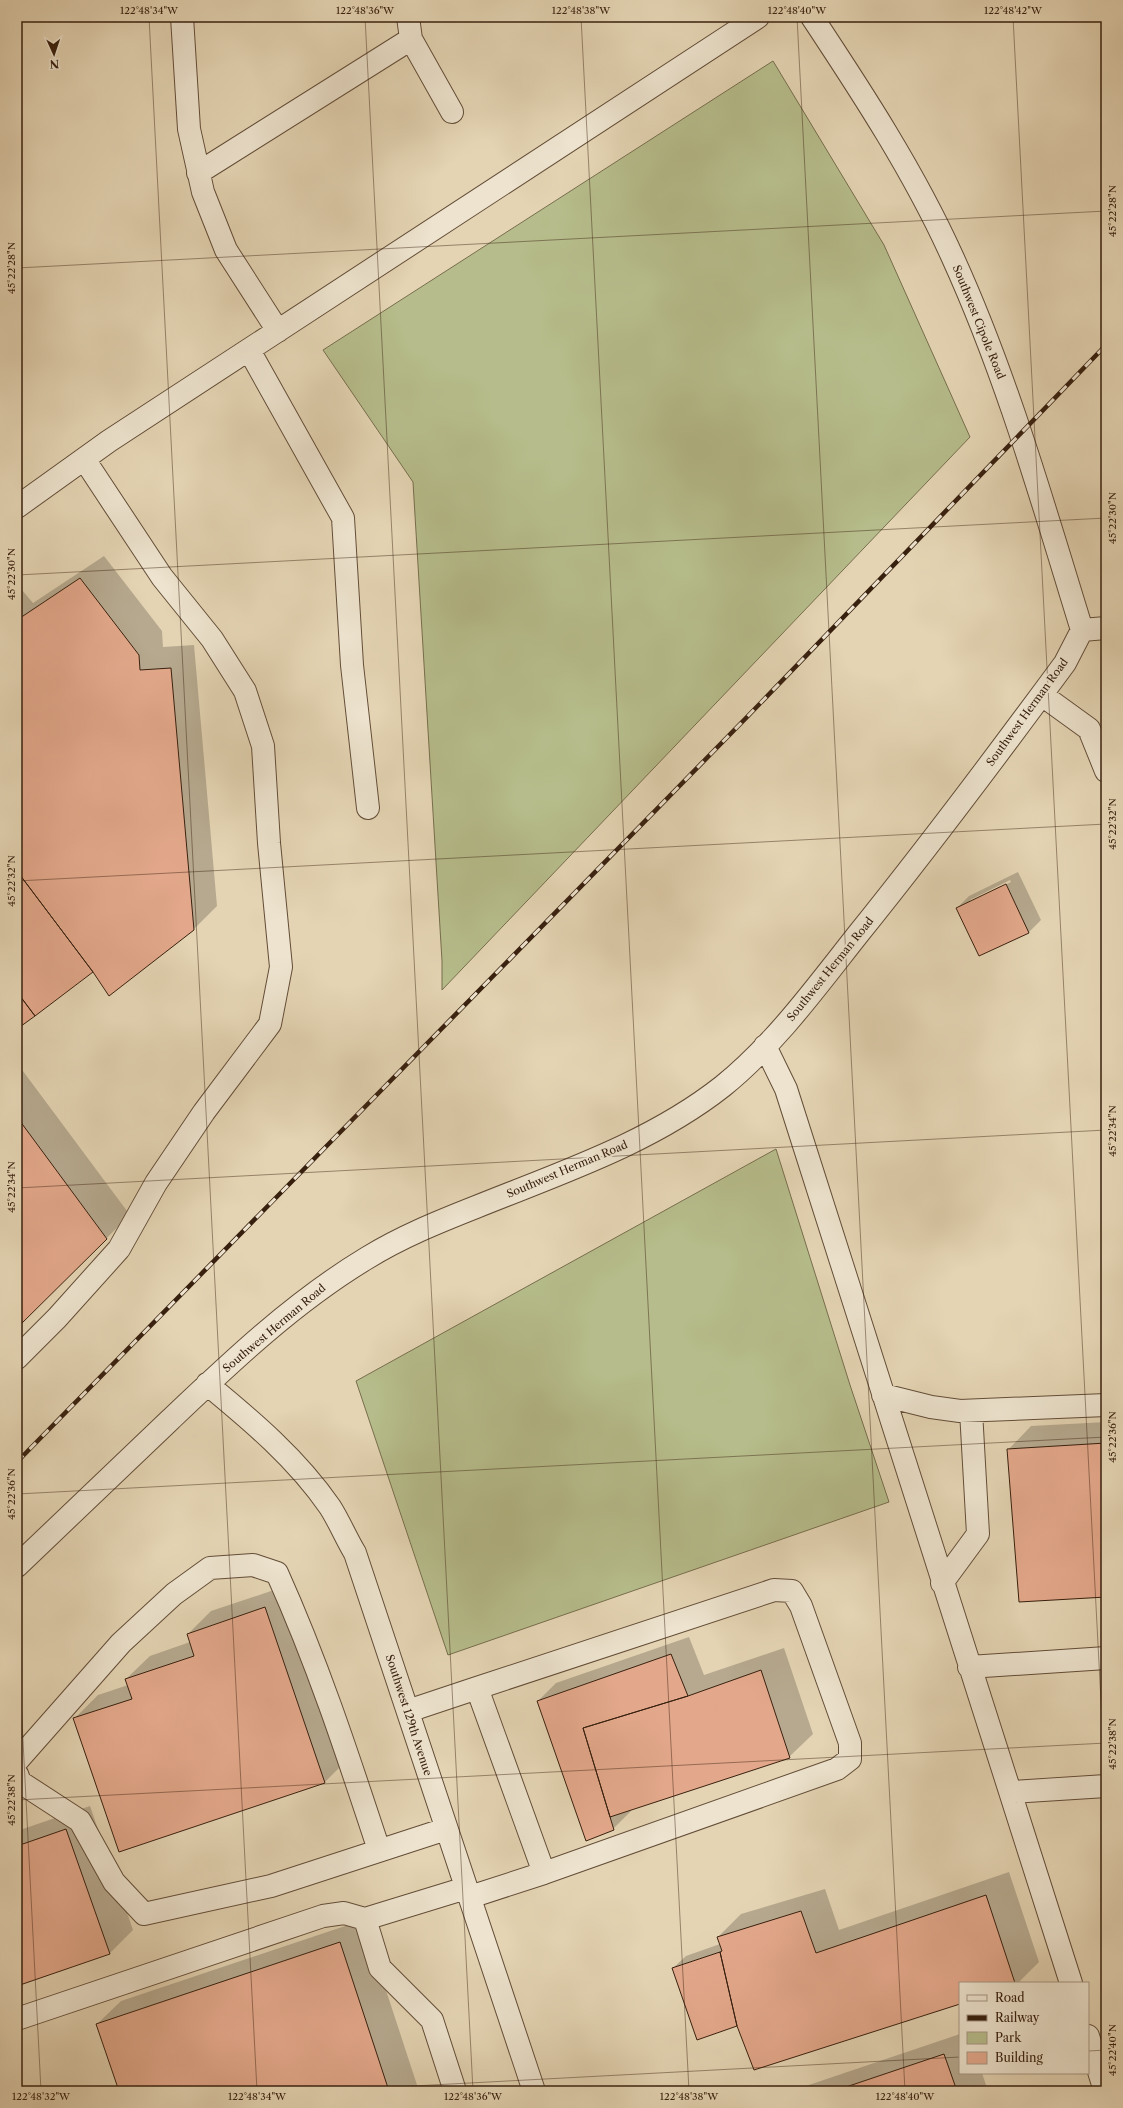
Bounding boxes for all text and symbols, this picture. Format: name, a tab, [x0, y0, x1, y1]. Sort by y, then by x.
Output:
text: 122°48'34"W	[120, 4, 179, 17]
text: 122°48'36"W	[336, 4, 395, 17]
text: 122°48'38"W	[552, 4, 611, 17]
text: 122°48'40"W	[768, 4, 827, 17]
text: 122°48'42"W	[984, 4, 1043, 17]
north arrow	[34, 34, 74, 74]
text: N	[49, 57, 60, 71]
text: 45°22'28"N	[1106, 185, 1119, 237]
text: 45°22'28"N	[5, 242, 18, 294]
street label: Southwest Cipole Road	[950, 263, 1008, 381]
text: 45°22'30"N	[1106, 492, 1119, 544]
text: 45°22'30"N	[5, 548, 18, 600]
street label: Southwest Herman Road	[983, 655, 1071, 769]
text: 45°22'32"N	[1106, 798, 1119, 850]
text: 45°22'32"N	[5, 855, 18, 907]
street label: Southwest Herman Road	[784, 914, 877, 1024]
text: 45°22'34"N	[1106, 1105, 1119, 1157]
street label: Southwest Herman Road	[504, 1137, 630, 1201]
text: 45°22'34"N	[5, 1161, 18, 1213]
street label: Southwest Herman Road	[220, 1281, 329, 1375]
text: 45°22'36"N	[1106, 1411, 1119, 1463]
text: 45°22'36"N	[5, 1468, 18, 1520]
street label: Southwest 129th Avenue	[383, 1653, 435, 1777]
text: 45°22'38"N	[1106, 1718, 1119, 1770]
text: 45°22'38"N	[5, 1774, 18, 1826]
legend	[959, 1982, 1089, 2074]
text: Road	[995, 1990, 1025, 2005]
text: Railway	[995, 2010, 1040, 2025]
text: 45°22'40"N	[1106, 2024, 1119, 2076]
text: Park	[995, 2030, 1022, 2045]
text: Building	[995, 2050, 1043, 2065]
text: 122°48'32"W	[12, 2090, 71, 2103]
text: 122°48'34"W	[228, 2090, 287, 2103]
text: 122°48'36"W	[444, 2090, 503, 2103]
text: 122°48'38"W	[660, 2090, 719, 2103]
text: 122°48'40"W	[876, 2090, 935, 2103]

